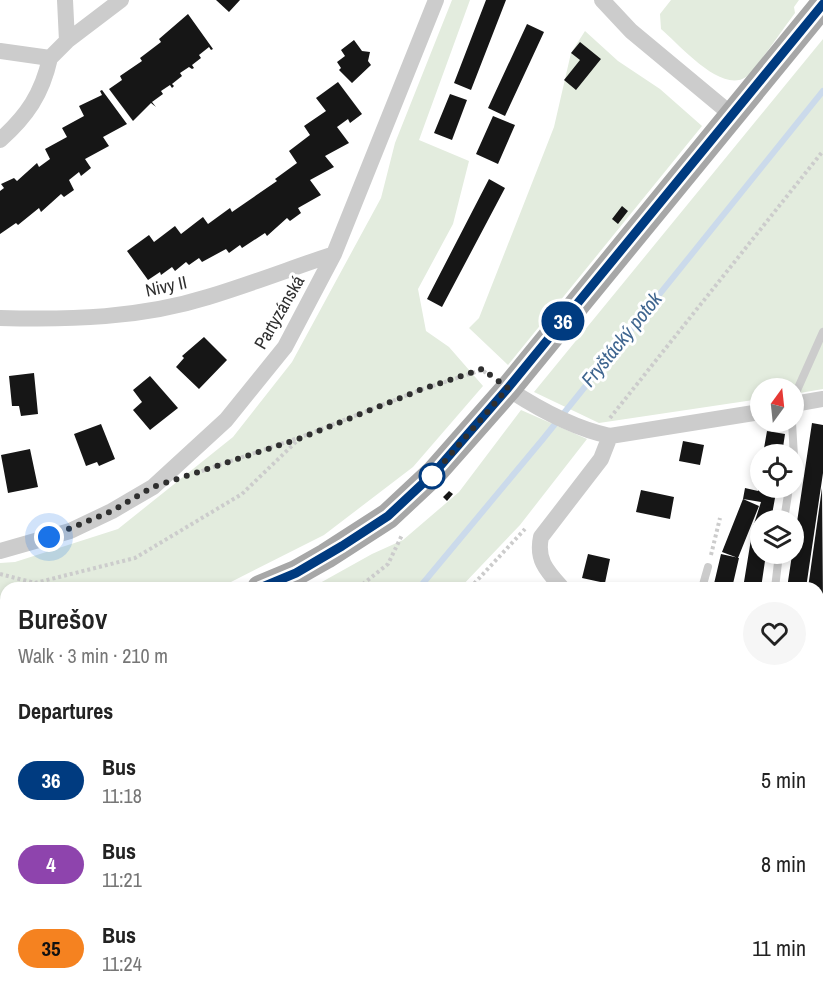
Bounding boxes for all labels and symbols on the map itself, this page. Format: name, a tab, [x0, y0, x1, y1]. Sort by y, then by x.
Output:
street label: Nivy II	[143, 269, 189, 303]
street label: Partyzánská	[248, 271, 310, 353]
water label: Fryštácký potok	[574, 285, 668, 392]
line badge: 36	[536, 302, 590, 340]
north arrow	[750, 378, 804, 432]
unlabelled marker	[419, 463, 445, 489]
your location	[34, 522, 64, 552]

